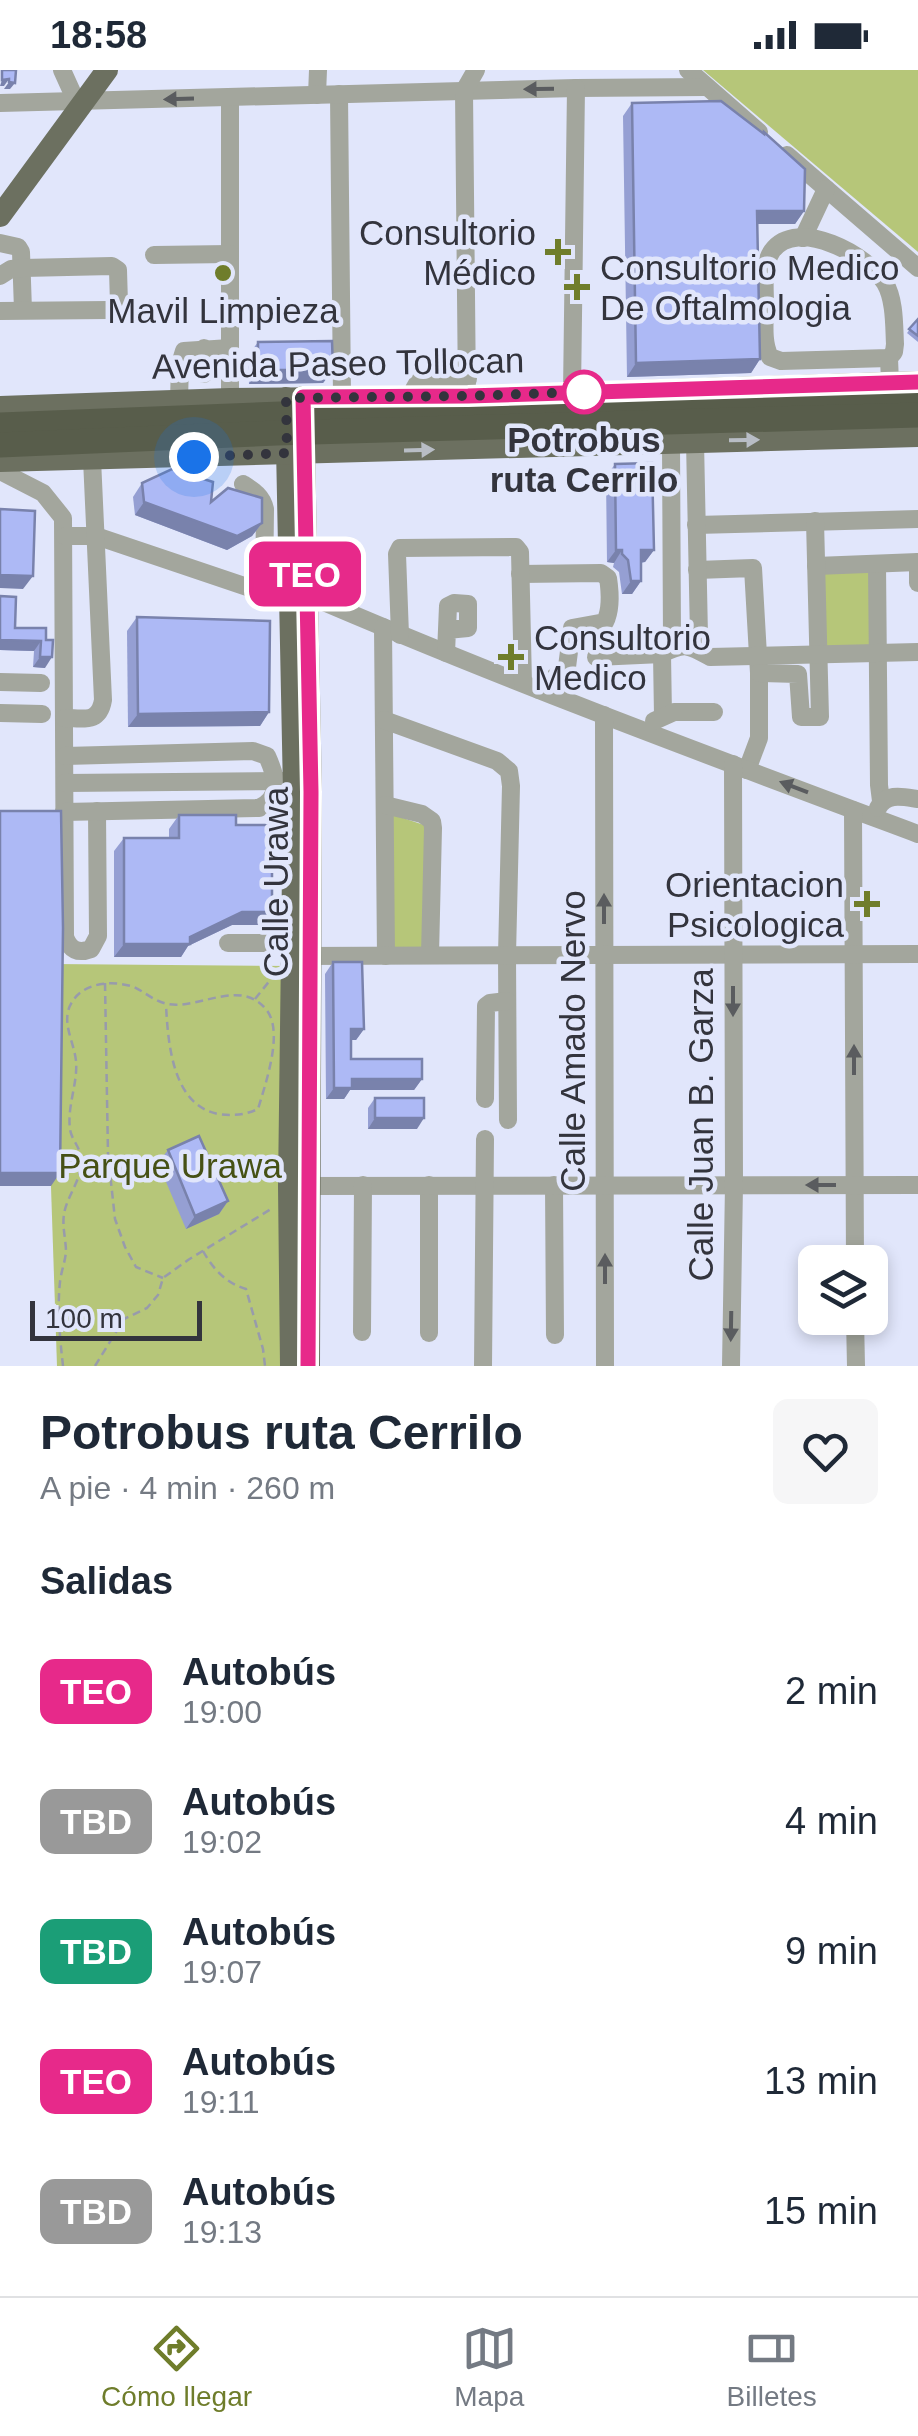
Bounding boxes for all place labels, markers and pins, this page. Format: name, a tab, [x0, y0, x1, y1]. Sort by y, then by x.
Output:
place label: Consultorio Médico	[359, 213, 536, 292]
marker: Consultorio Médico	[545, 239, 571, 265]
place label: Consultorio Medico De Oftalmologia	[600, 248, 900, 327]
marker: Mavil Limpieza	[212, 262, 234, 284]
marker: Consultorio Medico De Oftalmologia	[564, 274, 590, 300]
place label: Mavil Limpieza	[107, 291, 339, 330]
marker: Potrobus ruta Cerrilo	[563, 371, 605, 413]
place label: Potrobus ruta Cerrilo	[490, 420, 678, 499]
place label: Consultorio Medico	[534, 618, 711, 697]
marker: Consultorio Medico	[498, 644, 524, 670]
place label: Orientacion Psicologica	[665, 865, 845, 944]
marker: Orientacion Psicologica	[854, 891, 880, 917]

